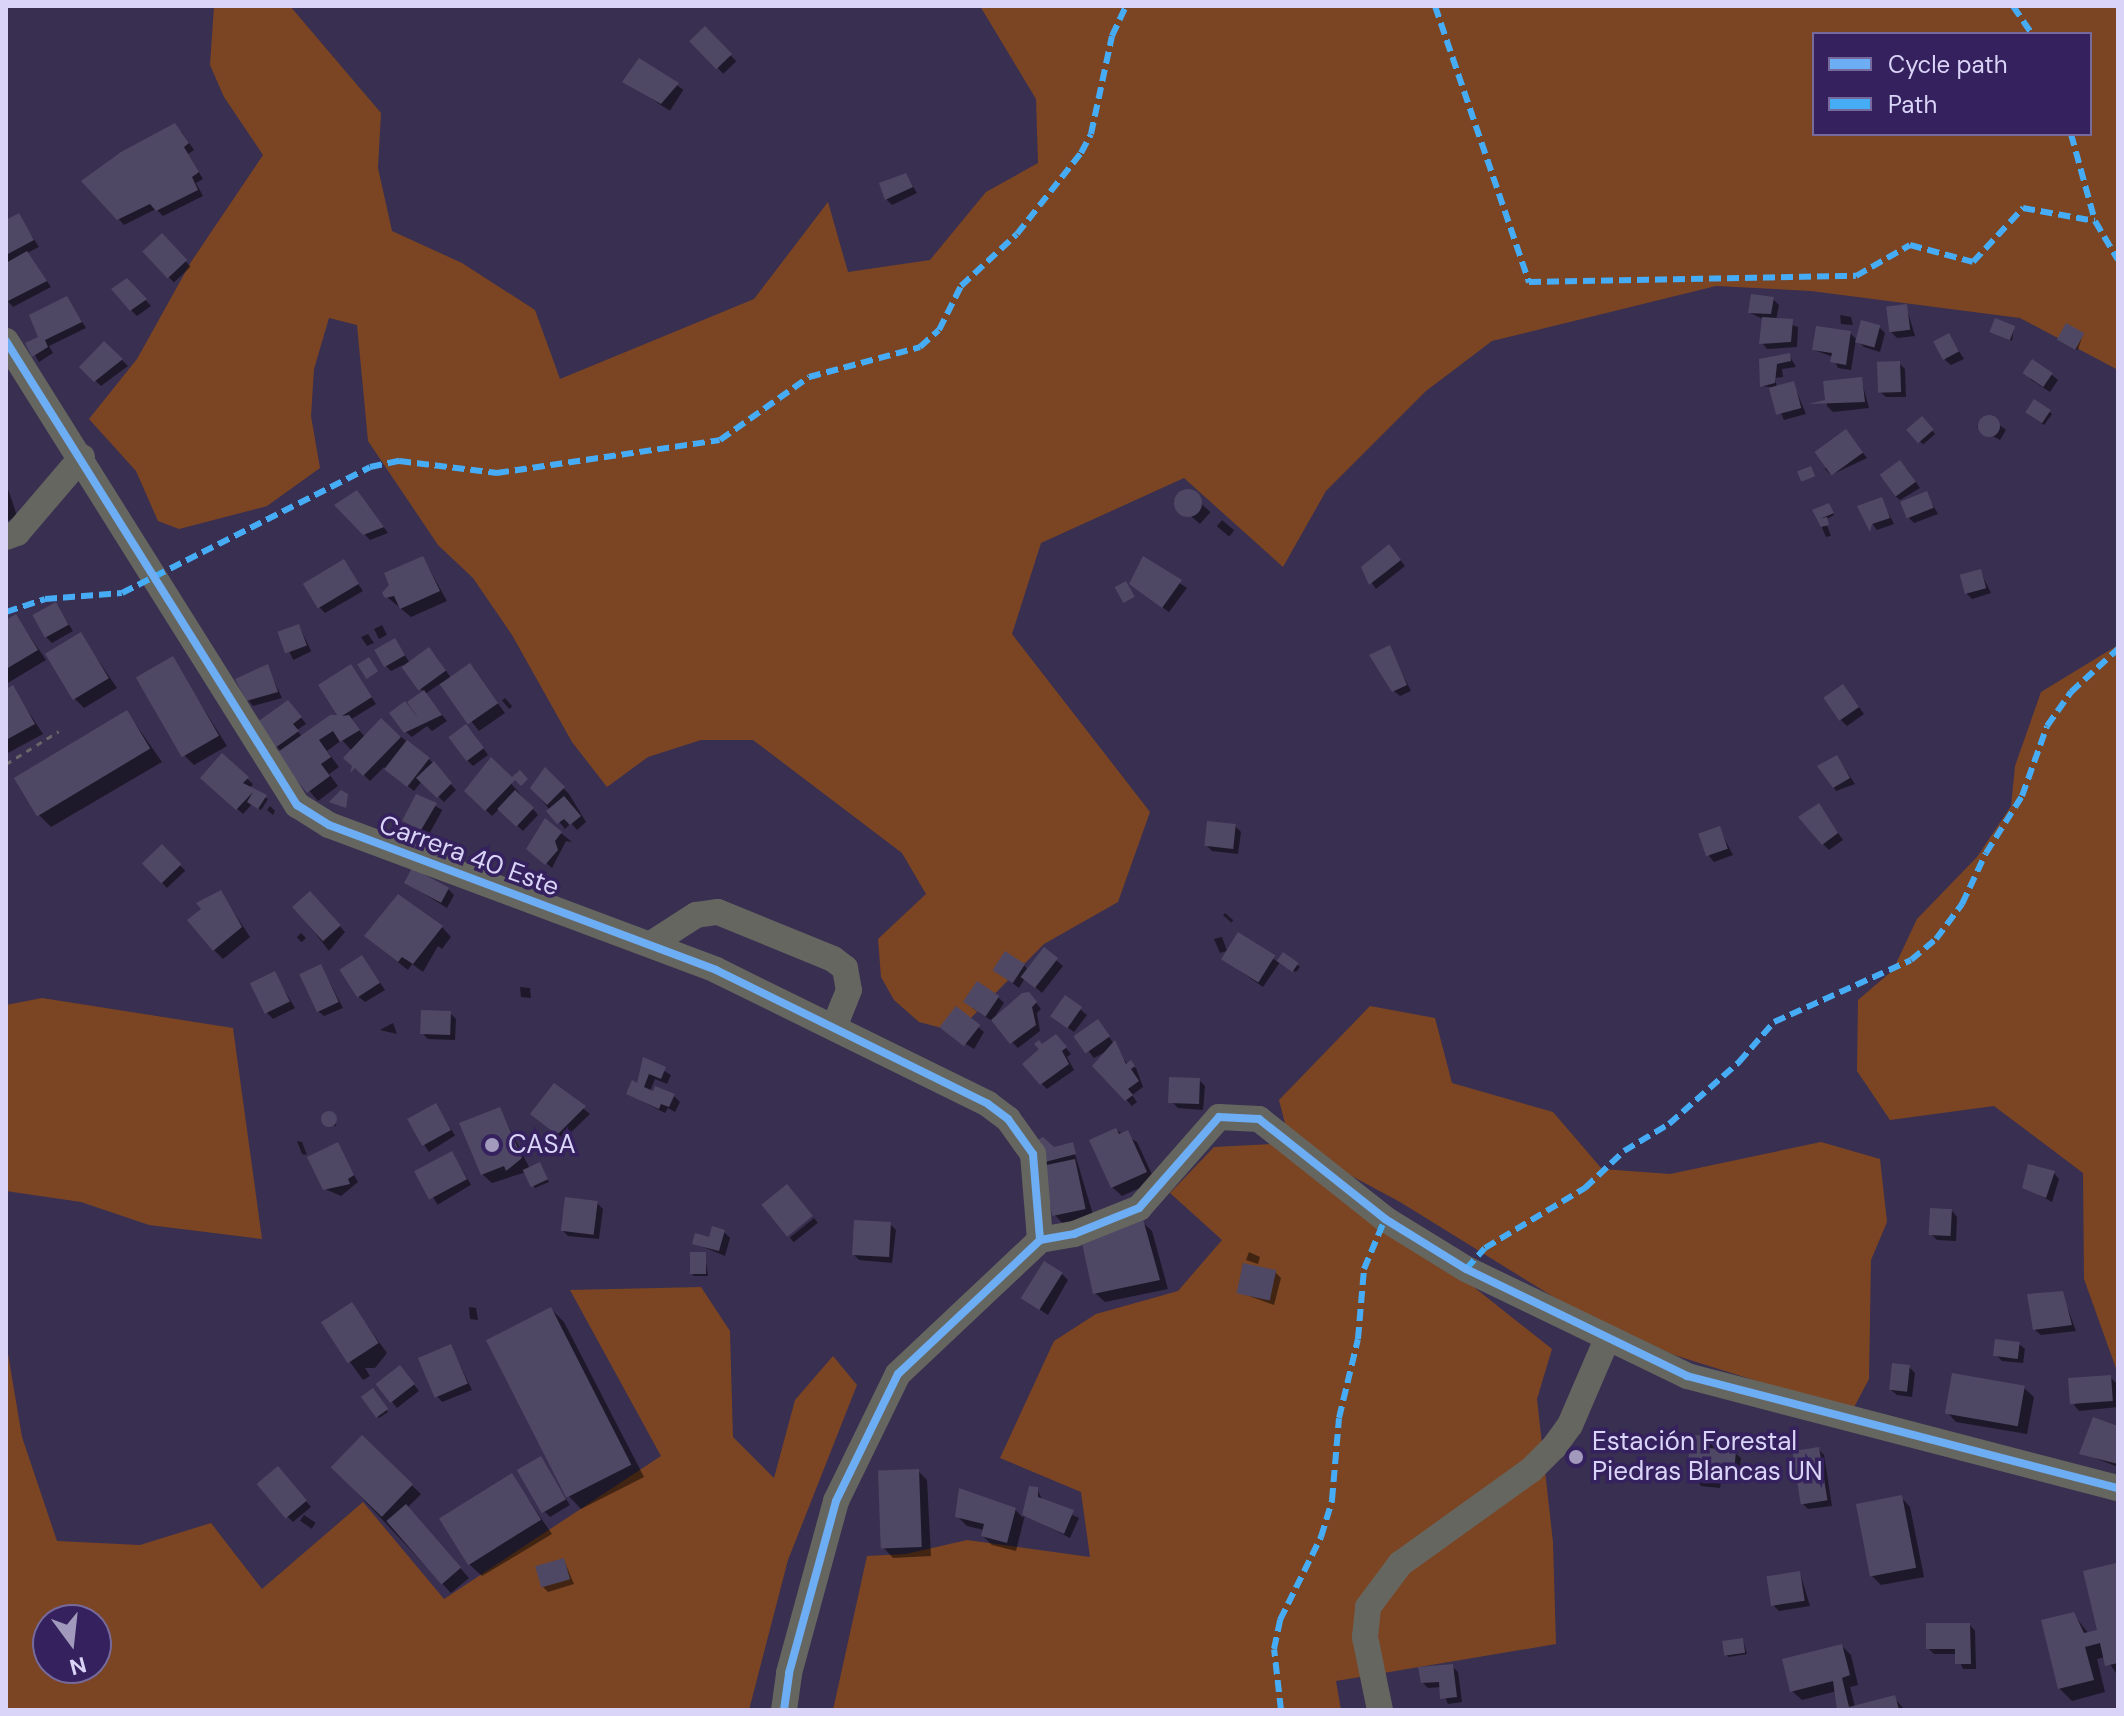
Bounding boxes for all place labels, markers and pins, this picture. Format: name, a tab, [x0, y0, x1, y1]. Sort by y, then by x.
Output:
place label: CASA	[508, 1129, 576, 1161]
marker: CASA	[483, 1136, 501, 1154]
place label: Estación Forestal Piedras Blancas UN	[1592, 1426, 1823, 1488]
marker: Estación Forestal Piedras Blancas UN	[1567, 1448, 1585, 1466]

